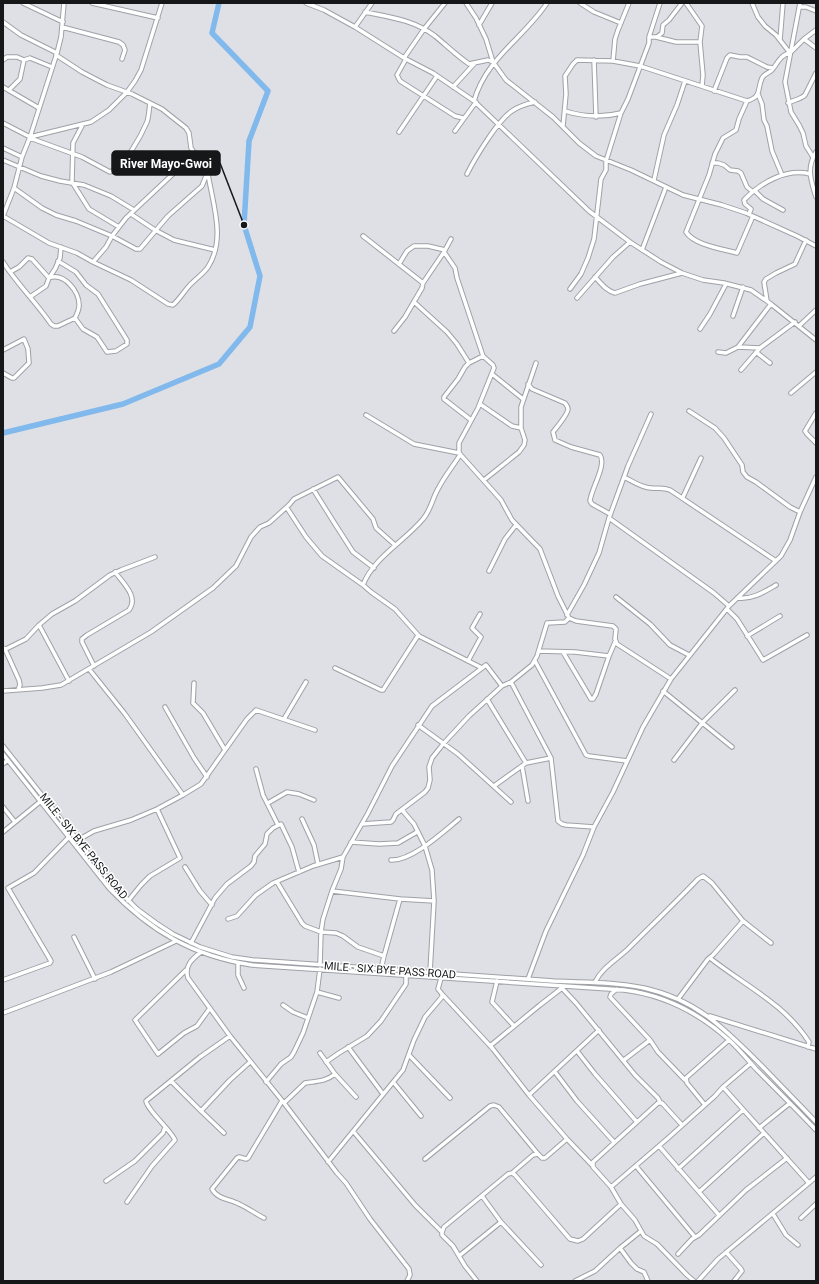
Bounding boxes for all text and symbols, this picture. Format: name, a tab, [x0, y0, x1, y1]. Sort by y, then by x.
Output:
callout: River Mayo-Gwoi	[112, 151, 220, 175]
text: River Mayo-Gwoi	[120, 157, 212, 171]
street label: MILE - SIX BYE PASS ROAD	[37, 791, 130, 902]
street label: MILE - SIX BYE PASS ROAD	[323, 959, 456, 982]

